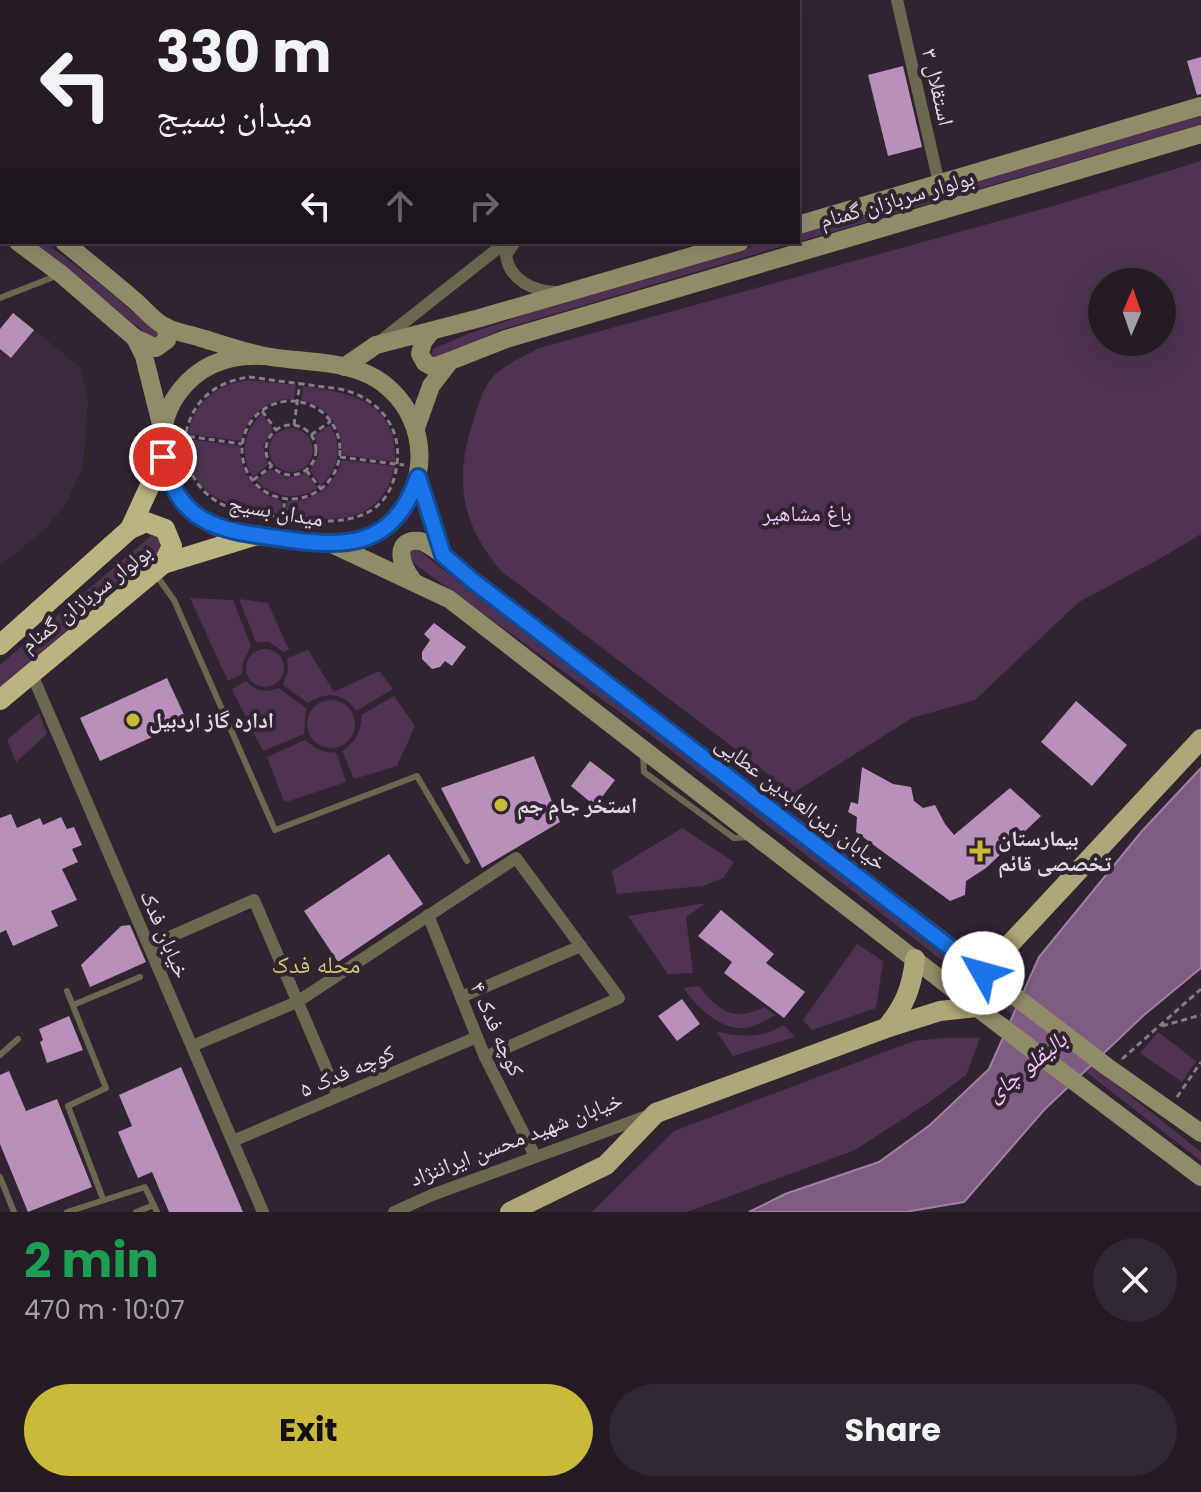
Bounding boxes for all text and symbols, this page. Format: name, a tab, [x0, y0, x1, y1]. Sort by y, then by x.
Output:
text: 330 m	[156, 13, 331, 92]
icon: left	[24, 32, 128, 136]
street label: استقلال ۳	[914, 45, 962, 129]
text: میدان بسیج	[156, 89, 312, 140]
street label: بولوار سربازان گمنام	[816, 162, 978, 236]
icon: left	[294, 184, 338, 228]
icon: ahead	[378, 184, 422, 228]
icon: right	[462, 184, 506, 228]
north arrow	[1088, 268, 1176, 356]
map controls	[1088, 268, 1176, 356]
pin	[129, 423, 197, 491]
icon: arrive	[141, 435, 185, 479]
street label: میدان بسیج	[226, 487, 326, 535]
park label: باغ مشاهیر	[762, 498, 851, 529]
street label: بولوار سربازان گمنام	[14, 537, 158, 659]
place label: اداره گاز اردبیل	[149, 705, 274, 736]
marker: اداره گاز اردبیل	[124, 711, 142, 729]
street label: خیابان زین‌العابدین عطایی	[709, 728, 893, 878]
place label: استخر جام جم	[517, 790, 637, 821]
marker: استخر جام جم	[492, 796, 510, 814]
place label: بیمارستان تخصصی قائم	[998, 823, 1111, 879]
marker: بیمارستان تخصصی قائم	[969, 840, 991, 862]
street label: خیابان فدک	[132, 885, 198, 983]
position arrow	[941, 931, 1025, 1015]
district label: محله فدک	[272, 948, 360, 981]
street label: کوچه فدک ۴	[462, 977, 532, 1081]
water label: بالیقلو چای	[978, 1023, 1074, 1109]
street label: کوچه فدک ۵	[295, 1037, 399, 1105]
street label: خیابان شهید محسن ایراننژاد	[405, 1084, 627, 1194]
text: 2 min	[24, 1227, 159, 1294]
button: close	[1093, 1238, 1177, 1322]
text: 470 m · 10:07	[24, 1292, 185, 1328]
button: Exit	[24, 1384, 593, 1476]
button: Share	[609, 1384, 1177, 1476]

